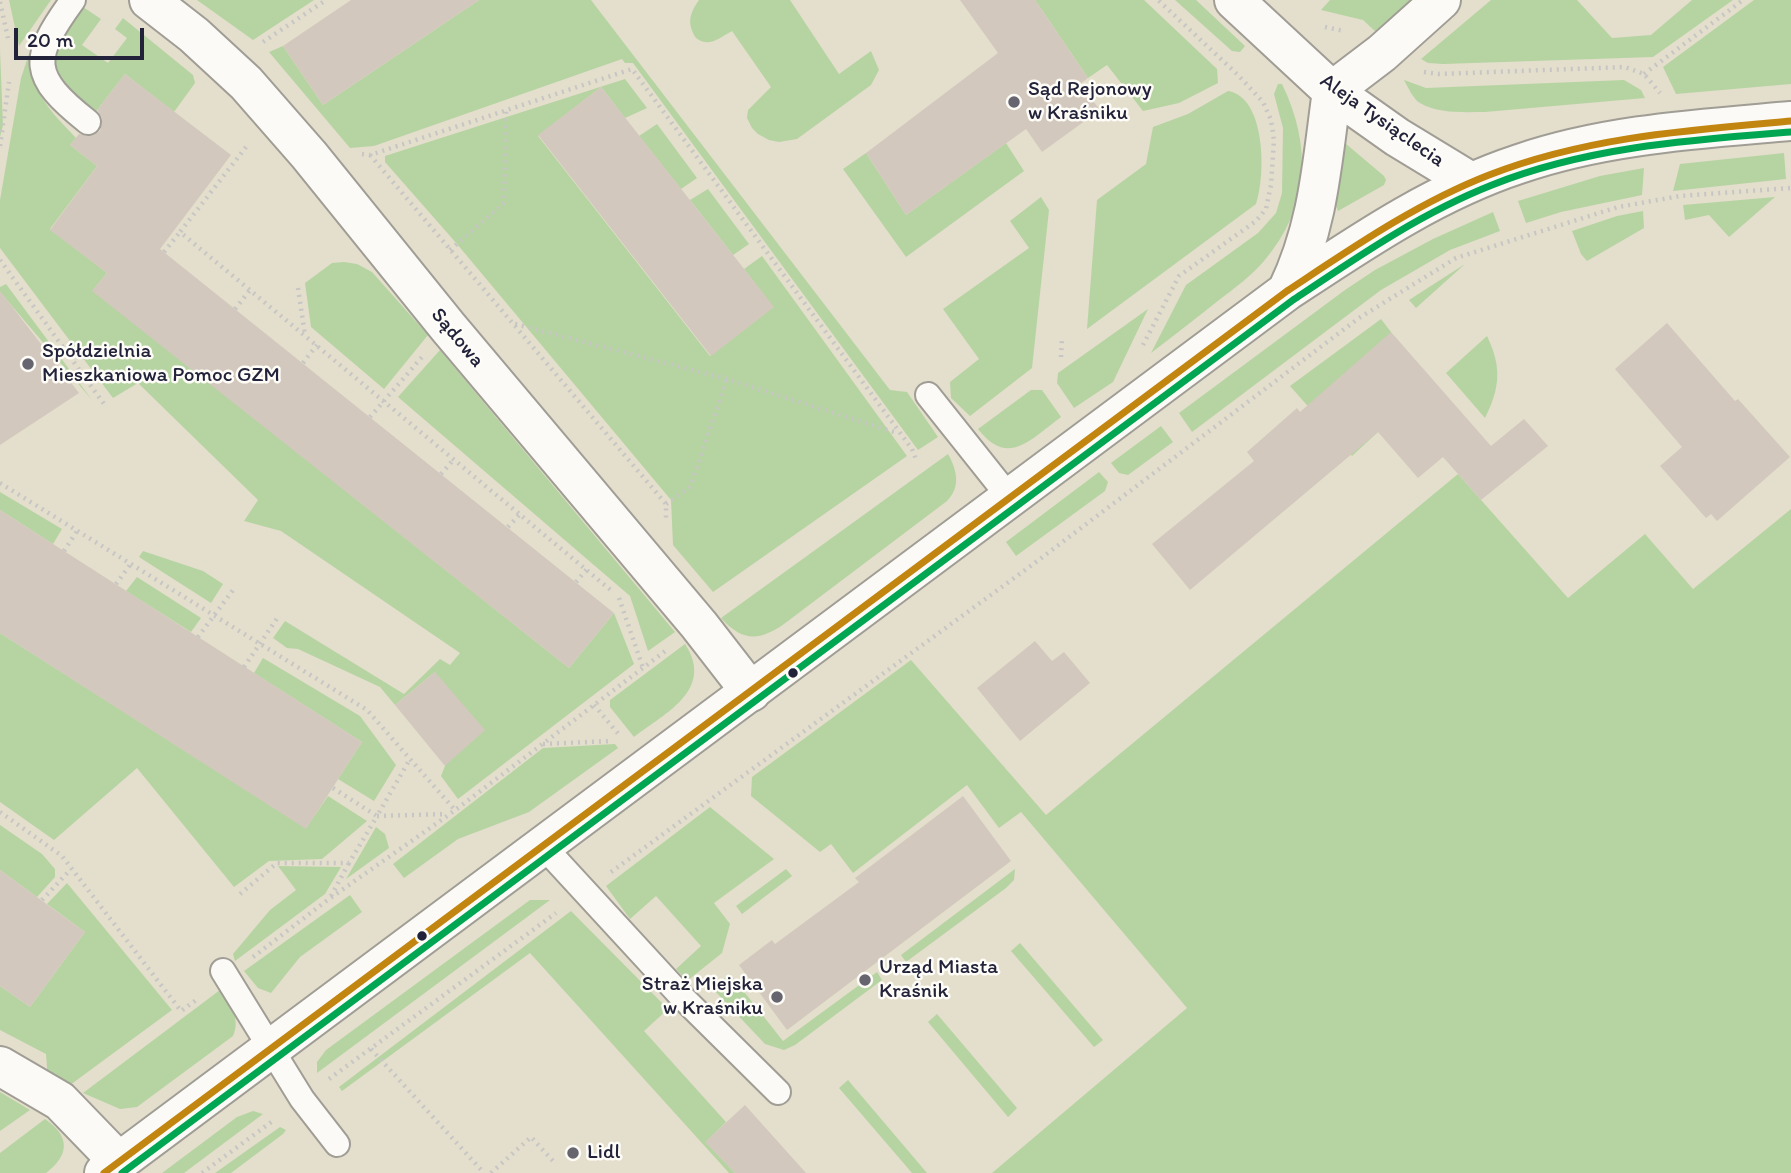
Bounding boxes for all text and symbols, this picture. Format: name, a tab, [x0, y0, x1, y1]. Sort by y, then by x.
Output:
scale bar	[18, 14, 147, 58]
text: 20 m	[27, 27, 73, 52]
street label: Aleja Tysiąclecia	[1315, 69, 1449, 173]
place label: Sąd Rejonowy w Kraśniku	[1028, 77, 1152, 127]
marker: Sąd Rejonowy w Kraśniku	[1006, 94, 1022, 110]
street label: Sądowa	[425, 303, 489, 373]
place label: Spółdzielnia Mieszkaniowa Pomoc GZM	[42, 339, 280, 389]
marker: Spółdzielnia Mieszkaniowa Pomoc GZM	[20, 356, 36, 372]
unlabelled marker	[786, 666, 800, 680]
unlabelled marker	[415, 929, 429, 943]
place label: Urząd Miasta Kraśnik	[879, 955, 998, 1005]
place label: Straż Miejska w Kraśniku	[642, 972, 763, 1022]
marker: Urząd Miasta Kraśnik	[857, 972, 873, 988]
marker: Straż Miejska w Kraśniku	[769, 989, 785, 1005]
place label: Lidl	[587, 1140, 621, 1166]
marker: Lidl	[565, 1145, 581, 1161]

